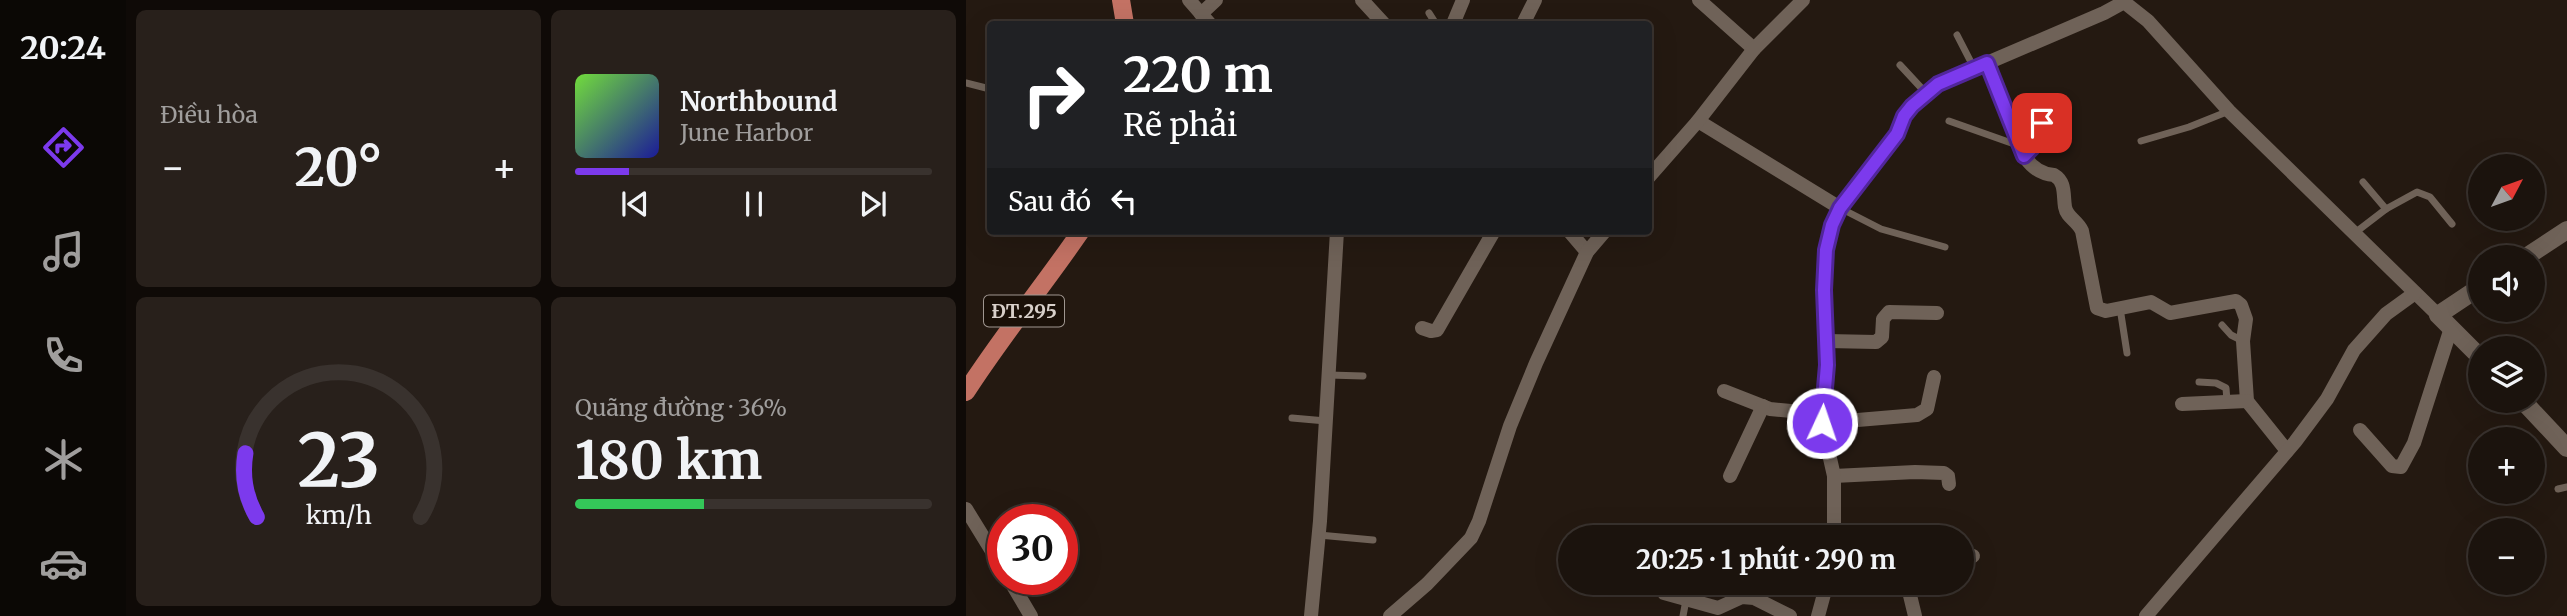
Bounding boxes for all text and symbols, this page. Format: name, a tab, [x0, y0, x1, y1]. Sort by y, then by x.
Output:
text: 20:24	[20, 28, 106, 68]
text: 220 m	[1123, 44, 1273, 105]
icon: right	[1008, 49, 1099, 140]
text: Northbound	[680, 85, 838, 118]
pin	[2012, 93, 2072, 153]
text: Điều hòa	[160, 100, 258, 129]
icon: arrive	[2023, 104, 2061, 142]
text: Rẽ phải	[1123, 105, 1237, 145]
text: June Harbor	[680, 118, 813, 147]
icon: directions	[39, 123, 88, 172]
text: 20°	[294, 135, 383, 200]
text: −	[160, 144, 185, 191]
text: +	[492, 144, 517, 191]
north arrow	[2468, 154, 2544, 231]
map controls	[2468, 154, 2545, 595]
icon: left	[1105, 182, 1143, 220]
icon: previous	[616, 185, 654, 223]
icon: pause	[735, 185, 773, 223]
icon: next	[854, 185, 892, 223]
text: Sau đó	[1008, 185, 1091, 218]
icon: music	[39, 227, 88, 276]
button: sound	[2468, 245, 2545, 322]
road number: ĐT.295	[984, 296, 1064, 326]
icon: phone	[39, 331, 88, 380]
button: layers	[2468, 336, 2545, 413]
position arrow	[1785, 386, 1859, 460]
text: Quãng đường · 36%	[575, 393, 787, 422]
text: 23	[297, 416, 380, 508]
button: +	[2468, 427, 2545, 504]
text: 180 km	[575, 428, 762, 493]
icon: climate	[39, 435, 88, 484]
text: km/h	[305, 499, 372, 531]
speed limit sign: 30	[987, 504, 1078, 595]
button: −	[2468, 518, 2545, 595]
icon: car	[39, 539, 88, 588]
text: 20:25 · 1 phút · 290 m	[1636, 543, 1896, 576]

